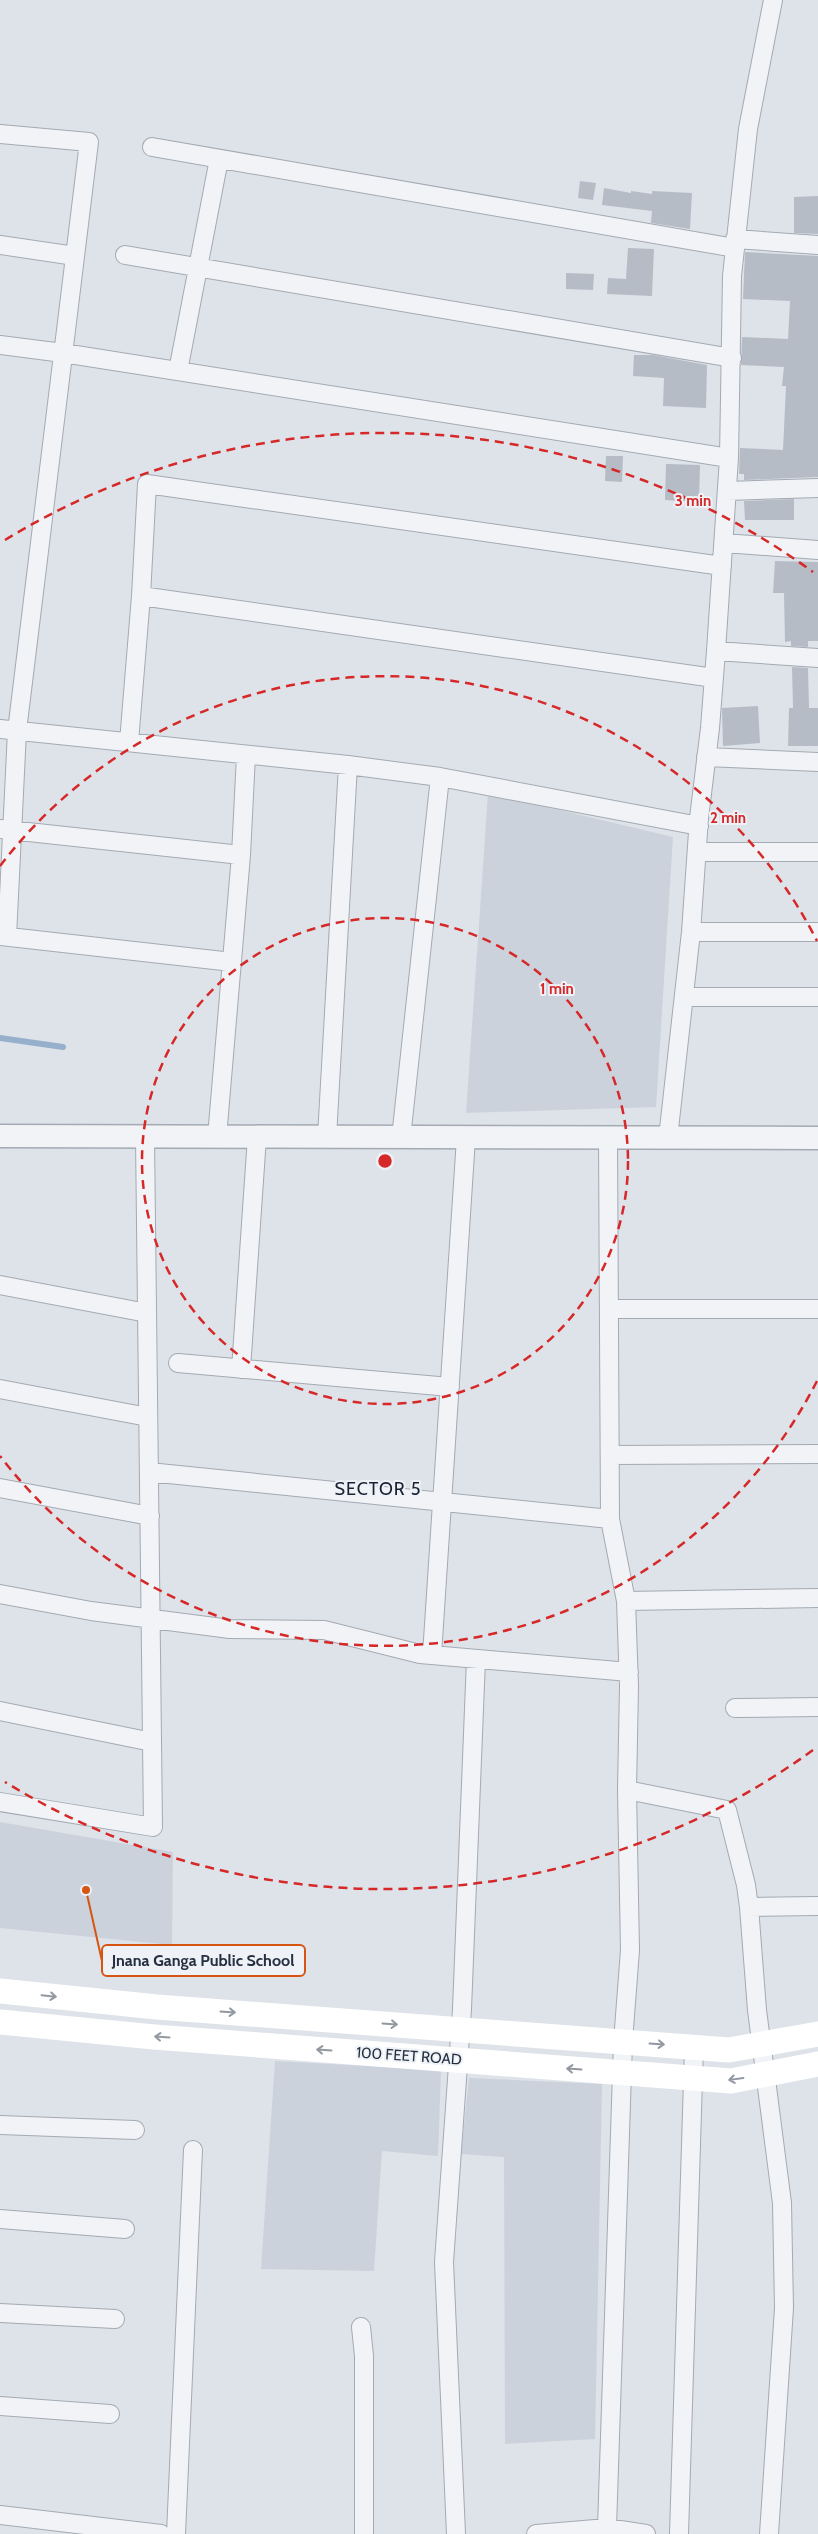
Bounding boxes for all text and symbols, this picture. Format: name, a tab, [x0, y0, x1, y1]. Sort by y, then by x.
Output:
text: 3 min	[675, 492, 711, 510]
text: 2 min	[710, 809, 746, 827]
text: 1 min	[540, 980, 574, 998]
centre of rings	[376, 1152, 394, 1170]
district label: SECTOR 5	[334, 1478, 422, 1500]
callout: Jnana Ganga Public School	[102, 1945, 305, 1976]
text: Jnana Ganga Public School	[111, 1951, 294, 1970]
one-way arrow	[40, 1991, 56, 2001]
one-way arrow	[220, 2007, 236, 2017]
one-way arrow	[382, 2020, 398, 2029]
one-way arrow	[155, 2033, 171, 2042]
one-way arrow	[648, 2040, 664, 2049]
street label: 100 FEET ROAD	[356, 2043, 462, 2069]
one-way arrow	[317, 2045, 333, 2054]
one-way arrow	[566, 2064, 582, 2073]
one-way arrow	[728, 2074, 744, 2084]

